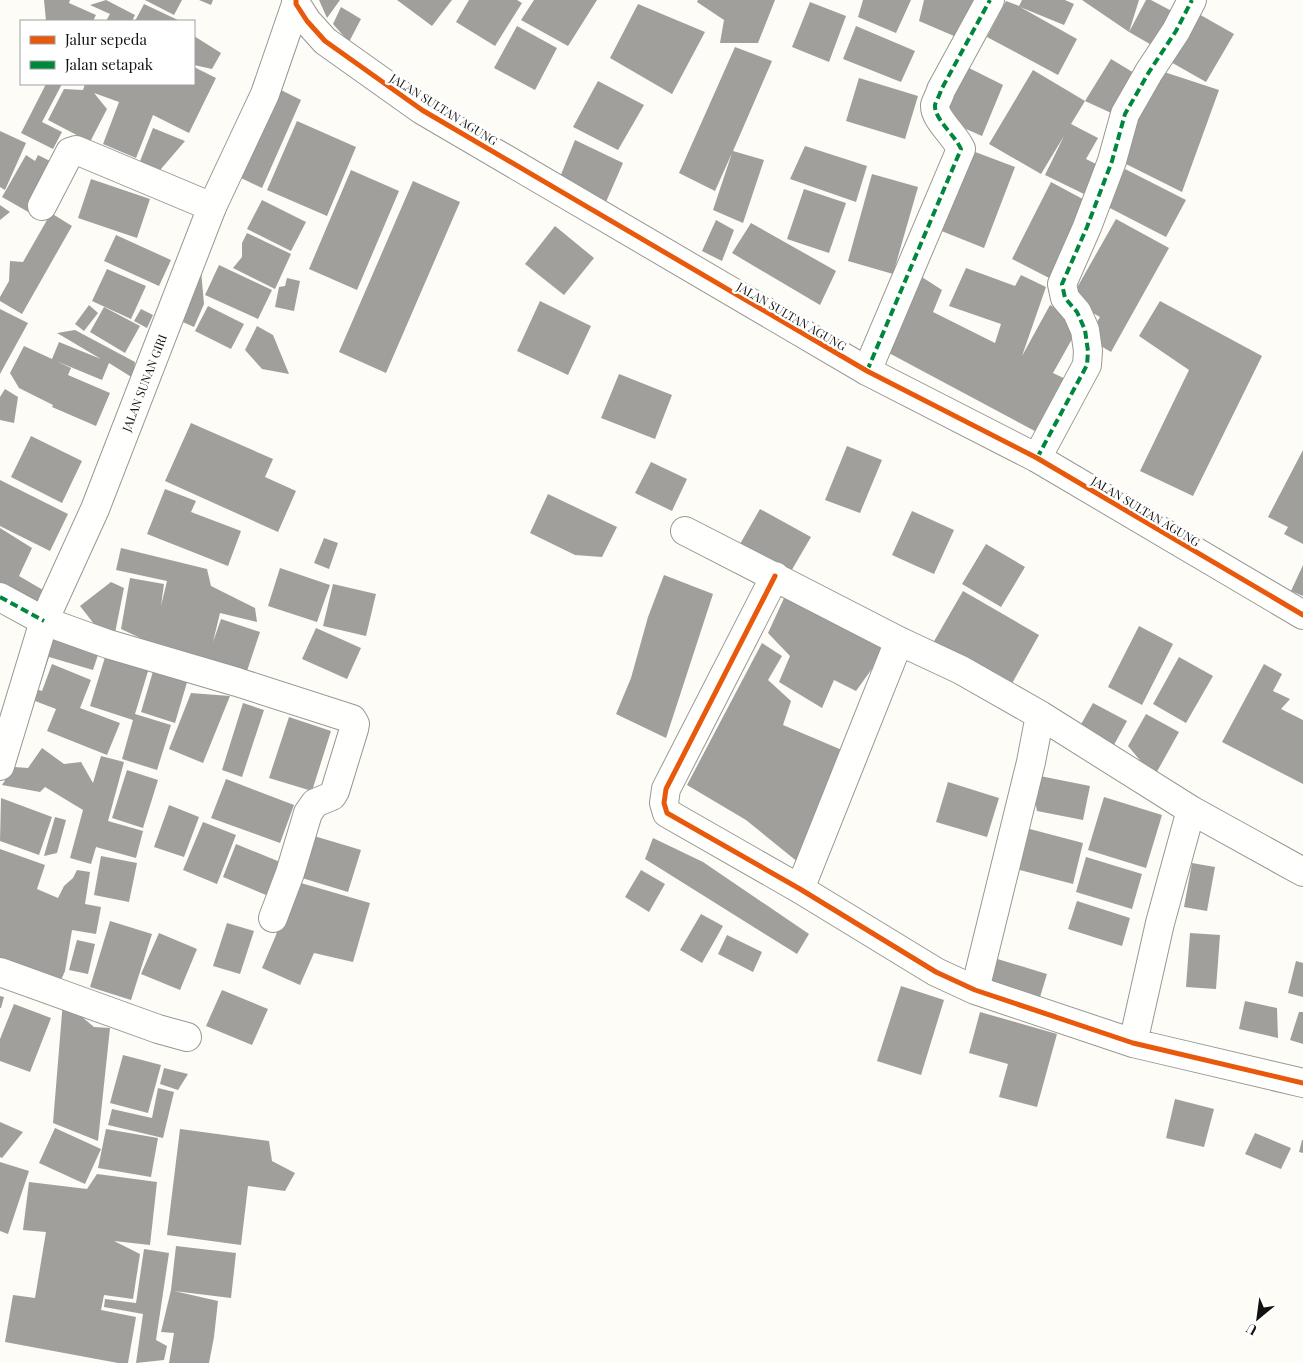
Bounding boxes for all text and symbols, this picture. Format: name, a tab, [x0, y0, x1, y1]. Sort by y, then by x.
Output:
legend	[20, 20, 195, 85]
text: Jalur sepeda	[64, 29, 147, 49]
text: Jalan setapak	[64, 54, 154, 74]
street label: JALAN SULTAN AGUNG	[386, 69, 501, 149]
street label: JALAN SULTAN AGUNG	[733, 278, 850, 354]
street label: JALAN SUNAN GIRI	[117, 332, 170, 435]
street label: JALAN SULTAN AGUNG	[1088, 472, 1204, 550]
north arrow	[1233, 1293, 1283, 1343]
text: U	[1242, 1319, 1260, 1340]

